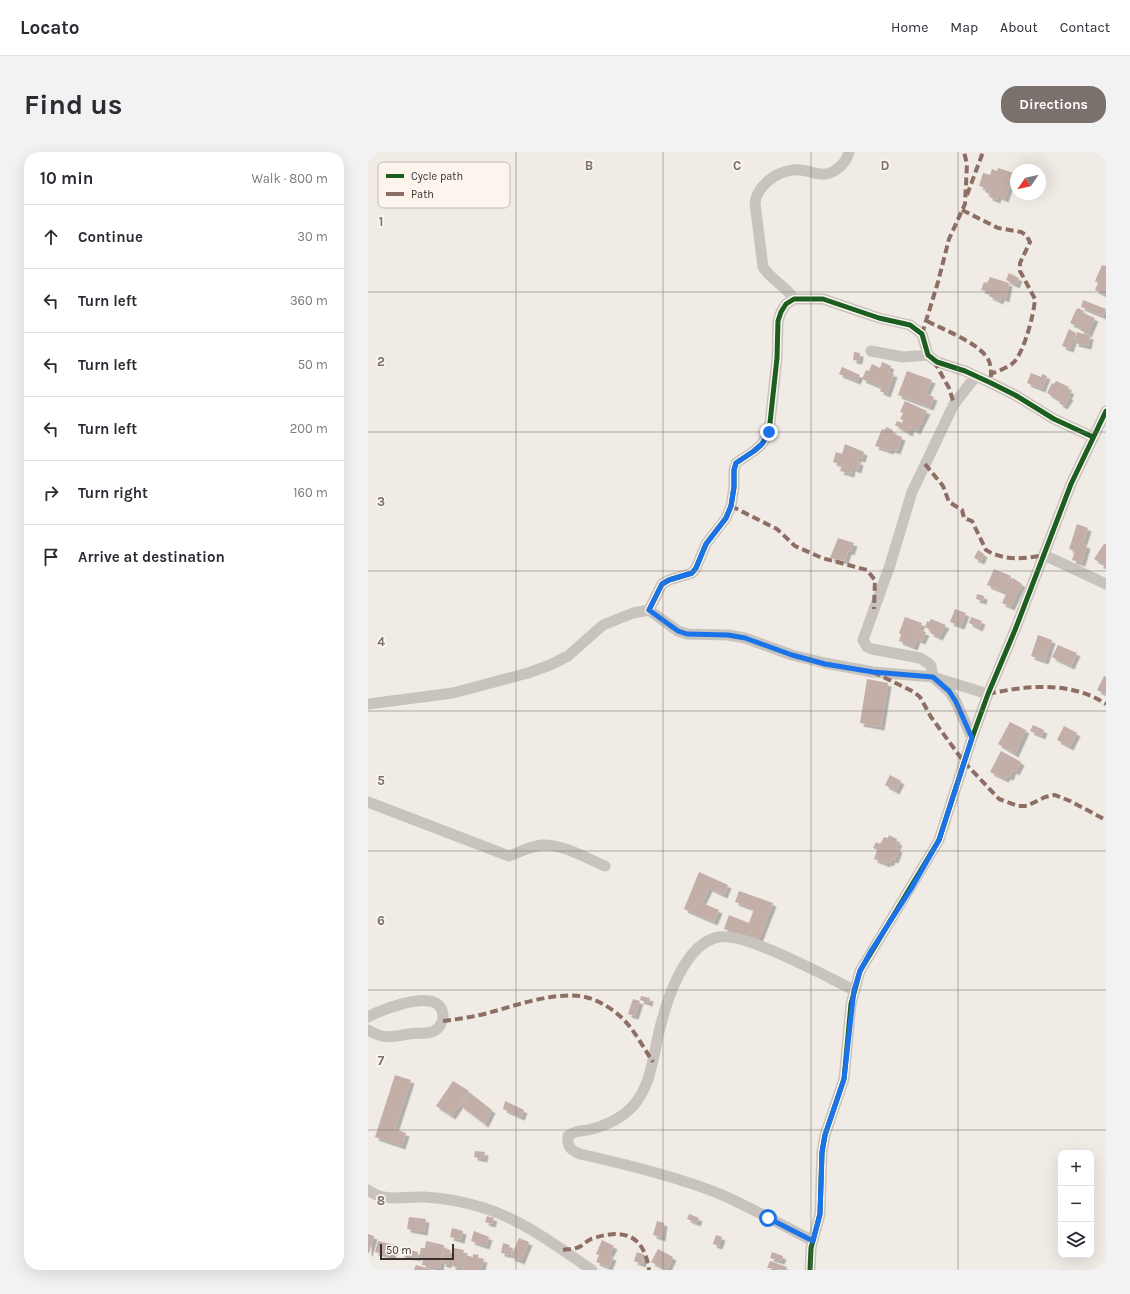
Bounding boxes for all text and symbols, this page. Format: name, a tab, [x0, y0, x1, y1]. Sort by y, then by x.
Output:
text: Locato	[20, 17, 80, 39]
text: Home	[891, 19, 928, 36]
text: Map	[950, 19, 978, 36]
text: About	[1000, 19, 1038, 36]
text: Contact	[1060, 19, 1110, 36]
button: Directions	[1001, 86, 1106, 123]
text: Find us	[24, 88, 123, 121]
text: B	[585, 158, 593, 173]
text: C	[733, 158, 741, 173]
text: D	[881, 158, 890, 173]
legend	[378, 162, 510, 208]
north arrow	[1010, 164, 1046, 200]
text: 10 min	[40, 168, 93, 188]
text: Cycle path	[411, 170, 463, 183]
text: Walk · 800 m	[252, 171, 328, 186]
text: Path	[411, 188, 434, 201]
text: 1	[379, 214, 383, 229]
icon: ahead	[40, 226, 62, 248]
text: Continue	[78, 228, 143, 246]
text: 30 m	[297, 229, 328, 244]
icon: left	[40, 290, 62, 312]
text: Turn left	[78, 292, 137, 310]
text: 360 m	[290, 293, 328, 308]
icon: left	[40, 354, 62, 376]
text: 2	[377, 354, 385, 369]
text: Turn left	[78, 356, 137, 374]
text: 50 m	[298, 357, 328, 372]
icon: left	[40, 418, 62, 440]
text: Turn left	[78, 420, 137, 438]
text: 200 m	[290, 421, 328, 436]
route end	[760, 423, 778, 441]
icon: right	[40, 482, 62, 504]
text: Turn right	[78, 484, 148, 502]
text: 160 m	[293, 485, 328, 500]
text: 3	[377, 494, 385, 509]
icon: arrive	[40, 546, 62, 568]
text: Arrive at destination	[78, 548, 225, 566]
text: 4	[377, 634, 385, 649]
text: 5	[377, 773, 385, 788]
text: 6	[377, 913, 385, 928]
text: 7	[378, 1053, 385, 1068]
map controls	[1058, 1150, 1094, 1258]
button: +	[1058, 1150, 1094, 1186]
button: −	[1058, 1186, 1094, 1222]
text: 8	[377, 1193, 385, 1208]
route start	[759, 1209, 777, 1227]
button: layers	[1058, 1222, 1094, 1258]
scale bar	[380, 1242, 454, 1261]
text: 50 m	[386, 1244, 412, 1257]

